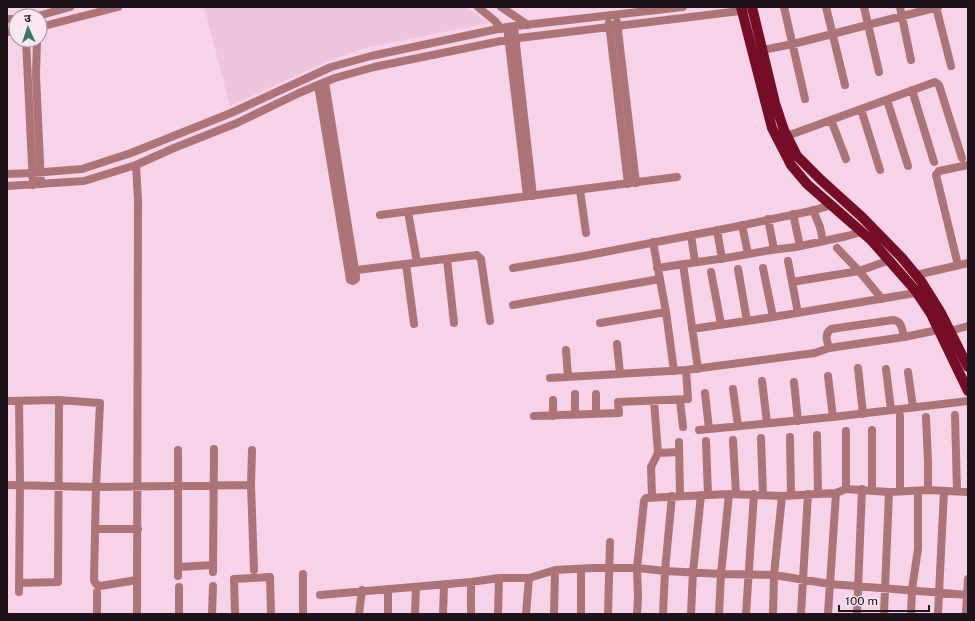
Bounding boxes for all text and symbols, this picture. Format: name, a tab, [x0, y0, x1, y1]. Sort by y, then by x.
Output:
north arrow	[8, 8, 48, 48]
text: उ	[24, 12, 32, 24]
scale bar	[839, 587, 929, 613]
text: 100 m	[845, 594, 878, 608]

